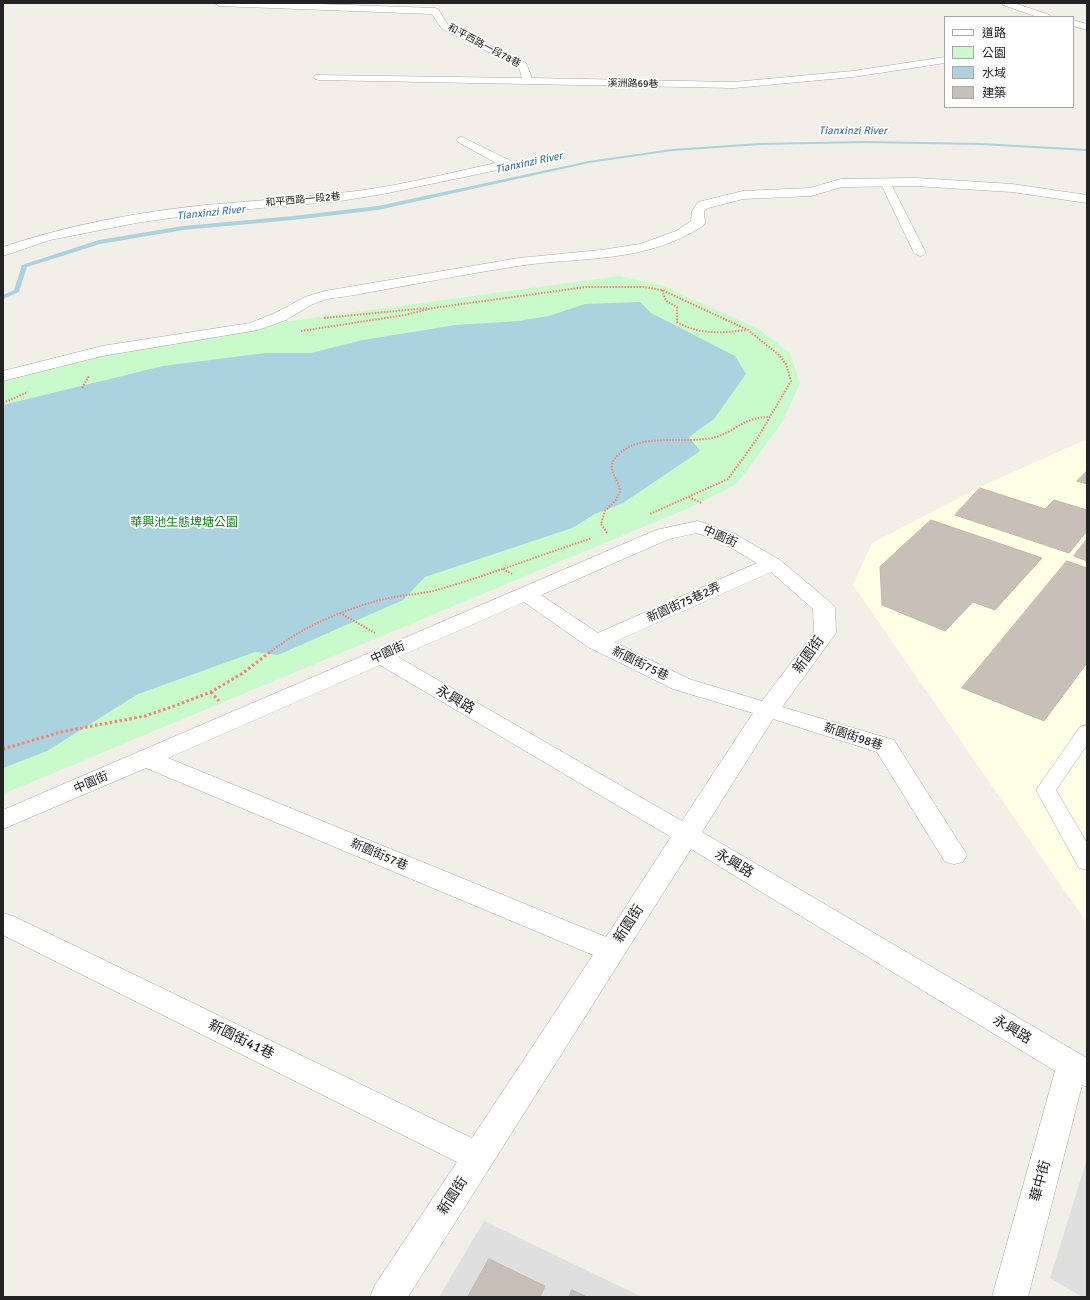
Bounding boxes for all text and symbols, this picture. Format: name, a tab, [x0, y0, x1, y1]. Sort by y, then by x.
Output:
legend	[944, 16, 1074, 108]
street label: 和平西路一段78巷	[446, 22, 522, 70]
text: 道路	[982, 26, 1006, 41]
text: 公園	[982, 46, 1006, 61]
text: 水域	[982, 66, 1006, 81]
street label: 溪洲路69巷	[607, 78, 659, 90]
text: 建築	[982, 86, 1006, 101]
water label: Tianxinzi River	[819, 124, 887, 138]
water label: Tianxinzi River	[494, 149, 564, 177]
street label: 和平西路一段2巷	[265, 191, 341, 209]
water label: Tianxinzi River	[176, 203, 246, 223]
park label: 華興池生態埤塘公園	[130, 516, 238, 530]
street label: 中園街	[701, 523, 739, 551]
street label: 新園街75巷2弄	[645, 580, 723, 626]
street label: 新園街	[790, 633, 828, 677]
street label: 中園街	[369, 639, 407, 667]
street label: 新園街75巷	[609, 644, 671, 684]
street label: 永興路	[433, 682, 477, 718]
street label: 新園街98巷	[822, 721, 884, 753]
street label: 中園街	[72, 769, 110, 797]
street label: 新園街57巷	[348, 836, 410, 874]
street label: 永興路	[712, 846, 756, 882]
street label: 新園街	[611, 902, 647, 946]
street label: 永興路	[990, 1012, 1034, 1048]
street label: 新園街41巷	[205, 1017, 277, 1063]
street label: 華中街	[1027, 1159, 1055, 1203]
street label: 新園街	[435, 1174, 471, 1218]

